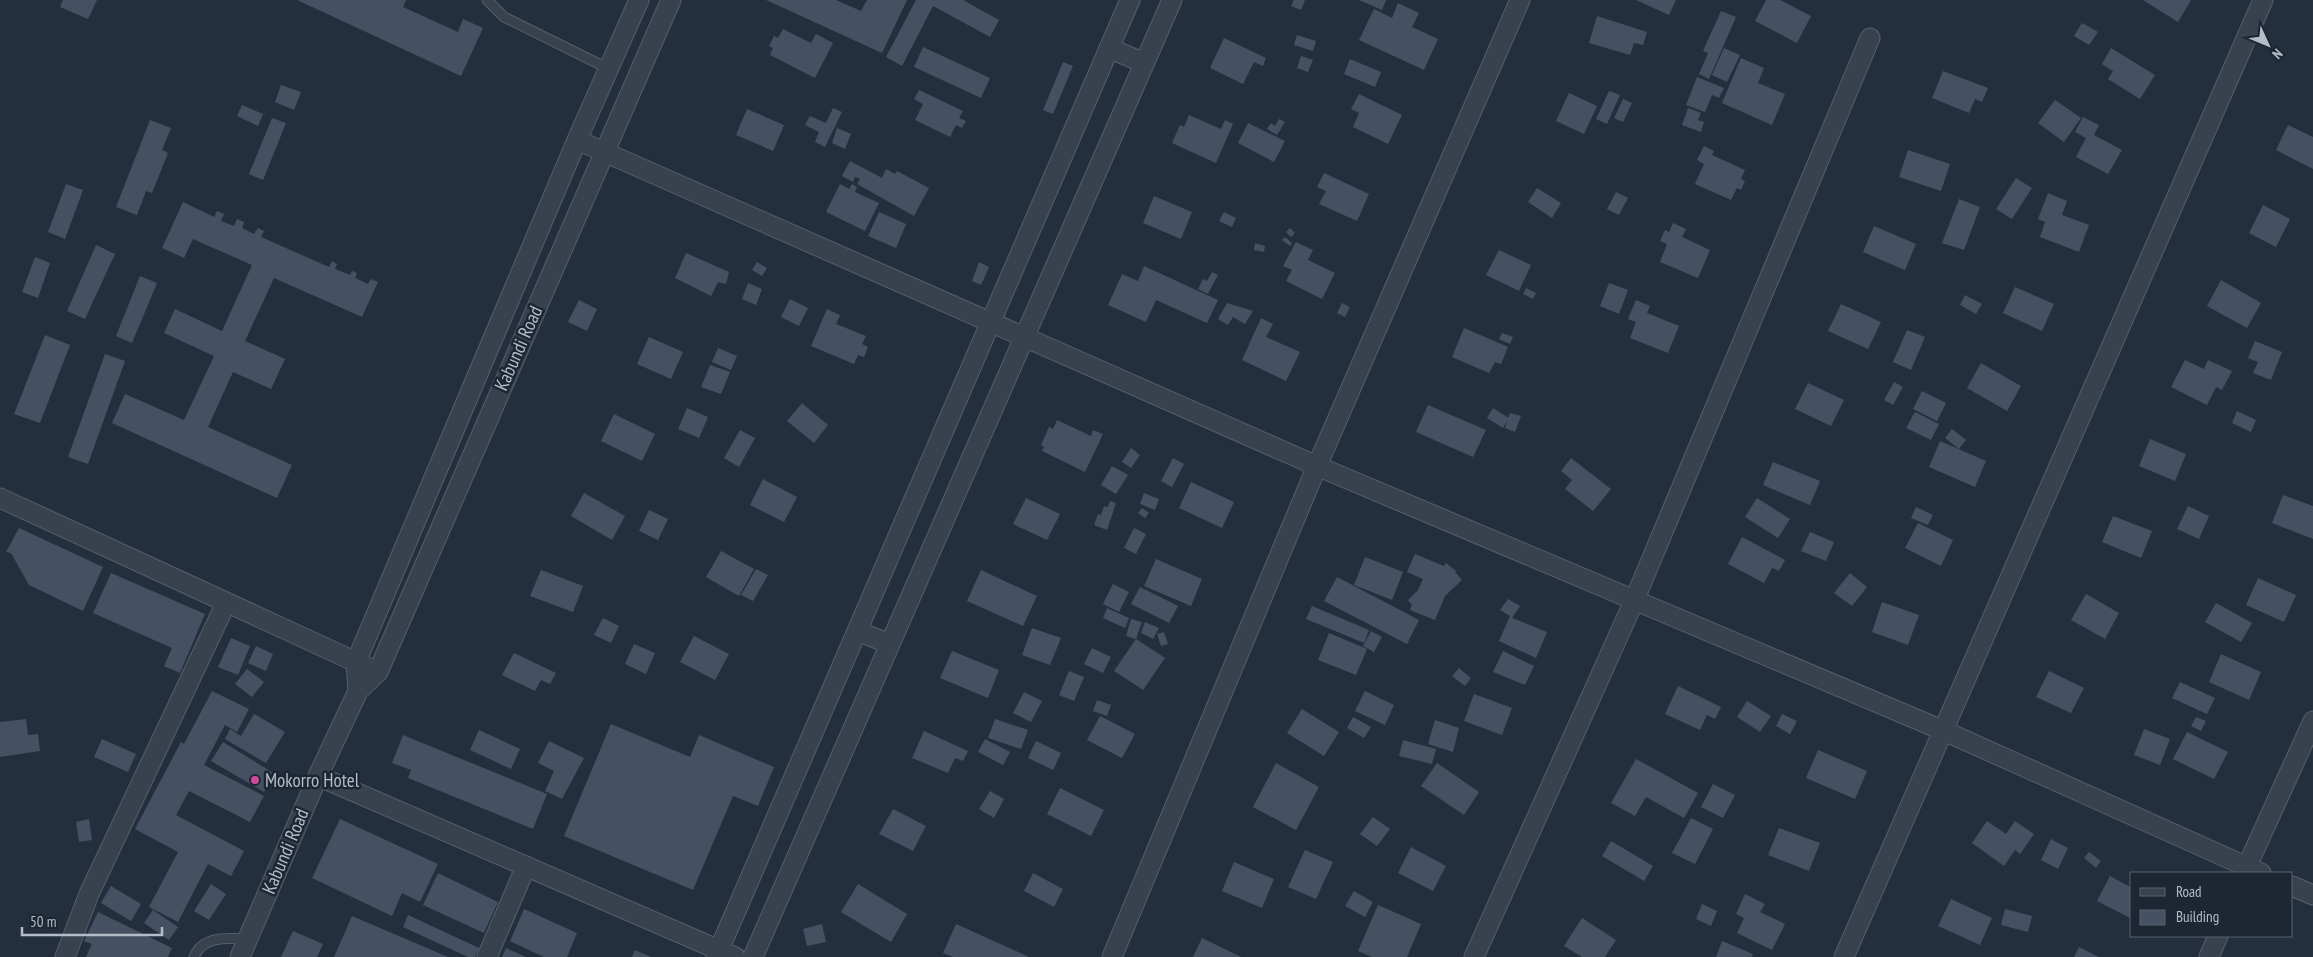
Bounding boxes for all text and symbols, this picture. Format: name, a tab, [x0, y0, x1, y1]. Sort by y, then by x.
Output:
north arrow	[2243, 20, 2293, 70]
text: N	[2268, 45, 2286, 63]
street label: Kabundi Road	[489, 302, 547, 394]
place label: Mokorro Hotel	[265, 768, 360, 792]
marker: Mokorro Hotel	[249, 774, 261, 786]
street label: Kabundi Road	[256, 805, 314, 897]
legend	[2130, 872, 2293, 937]
text: Road	[2176, 882, 2202, 901]
scale bar	[22, 904, 162, 936]
text: Building	[2176, 907, 2219, 926]
text: 50 m	[30, 912, 56, 931]

